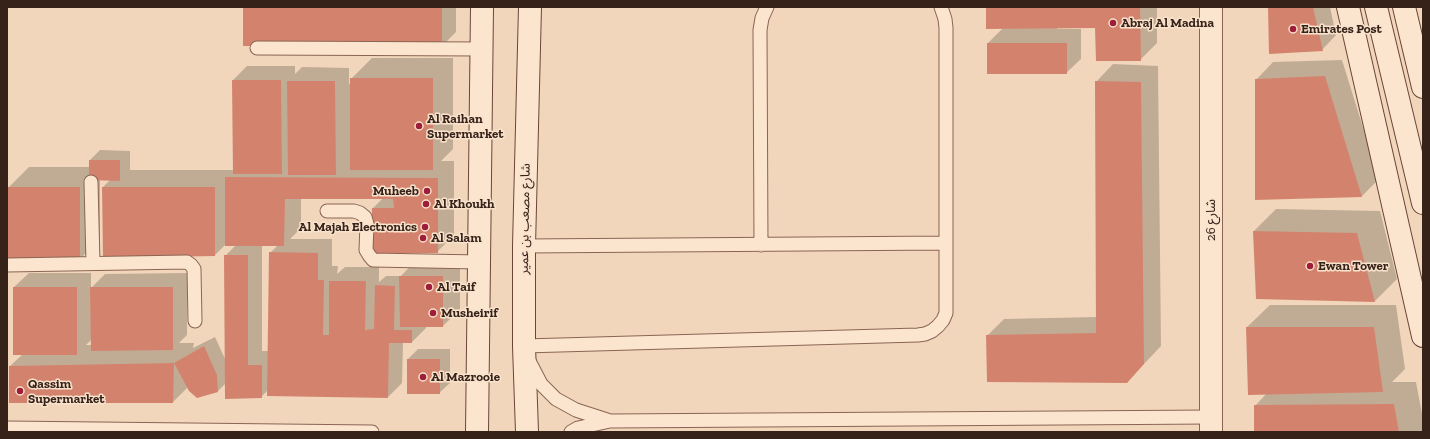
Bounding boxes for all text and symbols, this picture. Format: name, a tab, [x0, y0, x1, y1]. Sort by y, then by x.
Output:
place label: Abraj Al Madina	[1121, 15, 1214, 31]
marker: Abraj Al Madina	[1108, 18, 1118, 28]
place label: Emirates Post	[1301, 21, 1382, 37]
marker: Emirates Post	[1288, 24, 1298, 34]
place label: Al Raihan Supermarket	[427, 111, 503, 142]
marker: Al Raihan Supermarket	[414, 121, 424, 131]
street label: شارع مصعب بن عمير	[516, 163, 534, 275]
place label: Muheeb	[373, 183, 419, 199]
marker: Muheeb	[422, 186, 432, 196]
place label: Al Khoukh	[434, 196, 495, 212]
marker: Al Khoukh	[421, 199, 431, 209]
street label: شارع 26	[1203, 199, 1219, 241]
place label: Al Majah Electronics	[299, 219, 417, 235]
marker: Al Majah Electronics	[420, 222, 430, 232]
place label: Al Salam	[431, 230, 482, 246]
marker: Al Salam	[418, 233, 428, 243]
place label: Ewan Tower	[1318, 258, 1389, 274]
marker: Ewan Tower	[1305, 261, 1315, 271]
place label: Al Taif	[437, 279, 475, 295]
marker: Al Taif	[424, 282, 434, 292]
place label: Musheirif	[441, 305, 498, 321]
marker: Musheirif	[428, 308, 438, 318]
place label: Al Mazrooie	[431, 369, 500, 385]
marker: Al Mazrooie	[418, 372, 428, 382]
place label: Qassim Supermarket	[28, 376, 104, 407]
marker: Qassim Supermarket	[15, 386, 25, 396]

